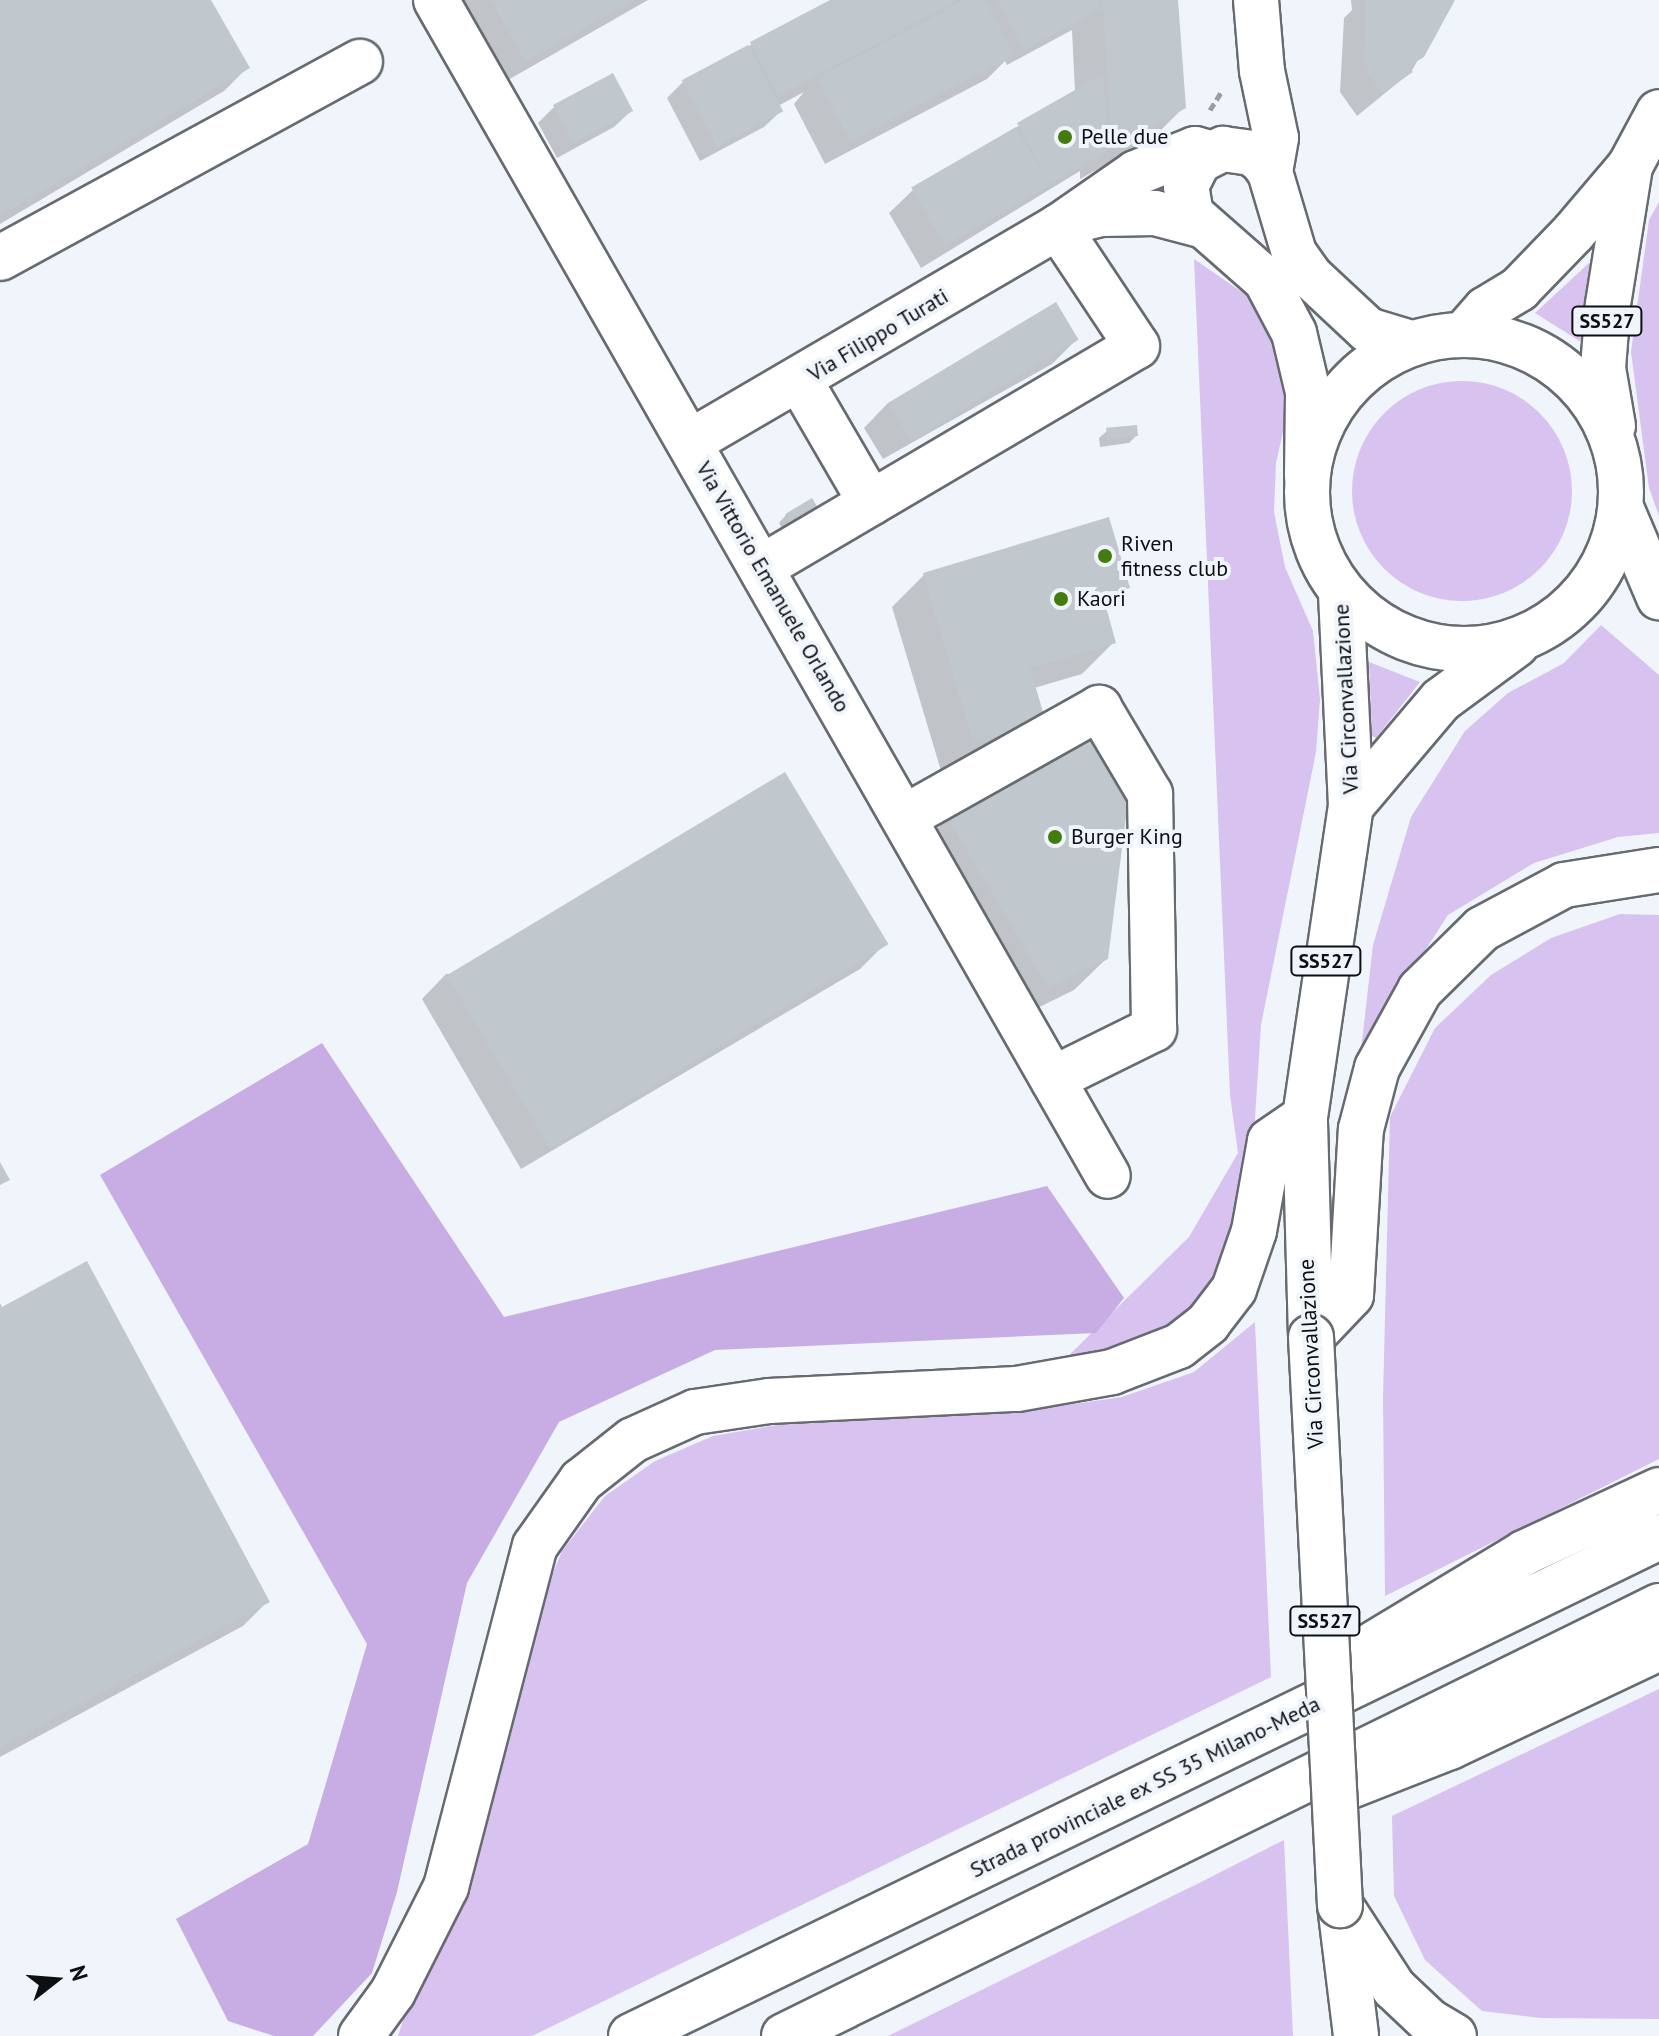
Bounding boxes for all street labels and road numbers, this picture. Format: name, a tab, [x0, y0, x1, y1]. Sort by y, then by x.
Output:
street label: Via Filippo Turati	[803, 283, 953, 387]
road number: SS527	[1571, 305, 1643, 337]
street label: Via Vittorio Emanuele Orlando	[690, 457, 856, 717]
street label: Via Circonvallazione	[1328, 603, 1364, 795]
road number: SS527	[1290, 945, 1362, 977]
street label: Via Circonvallazione	[1293, 1258, 1329, 1450]
road number: SS527	[1289, 1605, 1361, 1637]
street label: Strada provinciale ex SS 35 Milano-Meda	[966, 1690, 1324, 1884]

